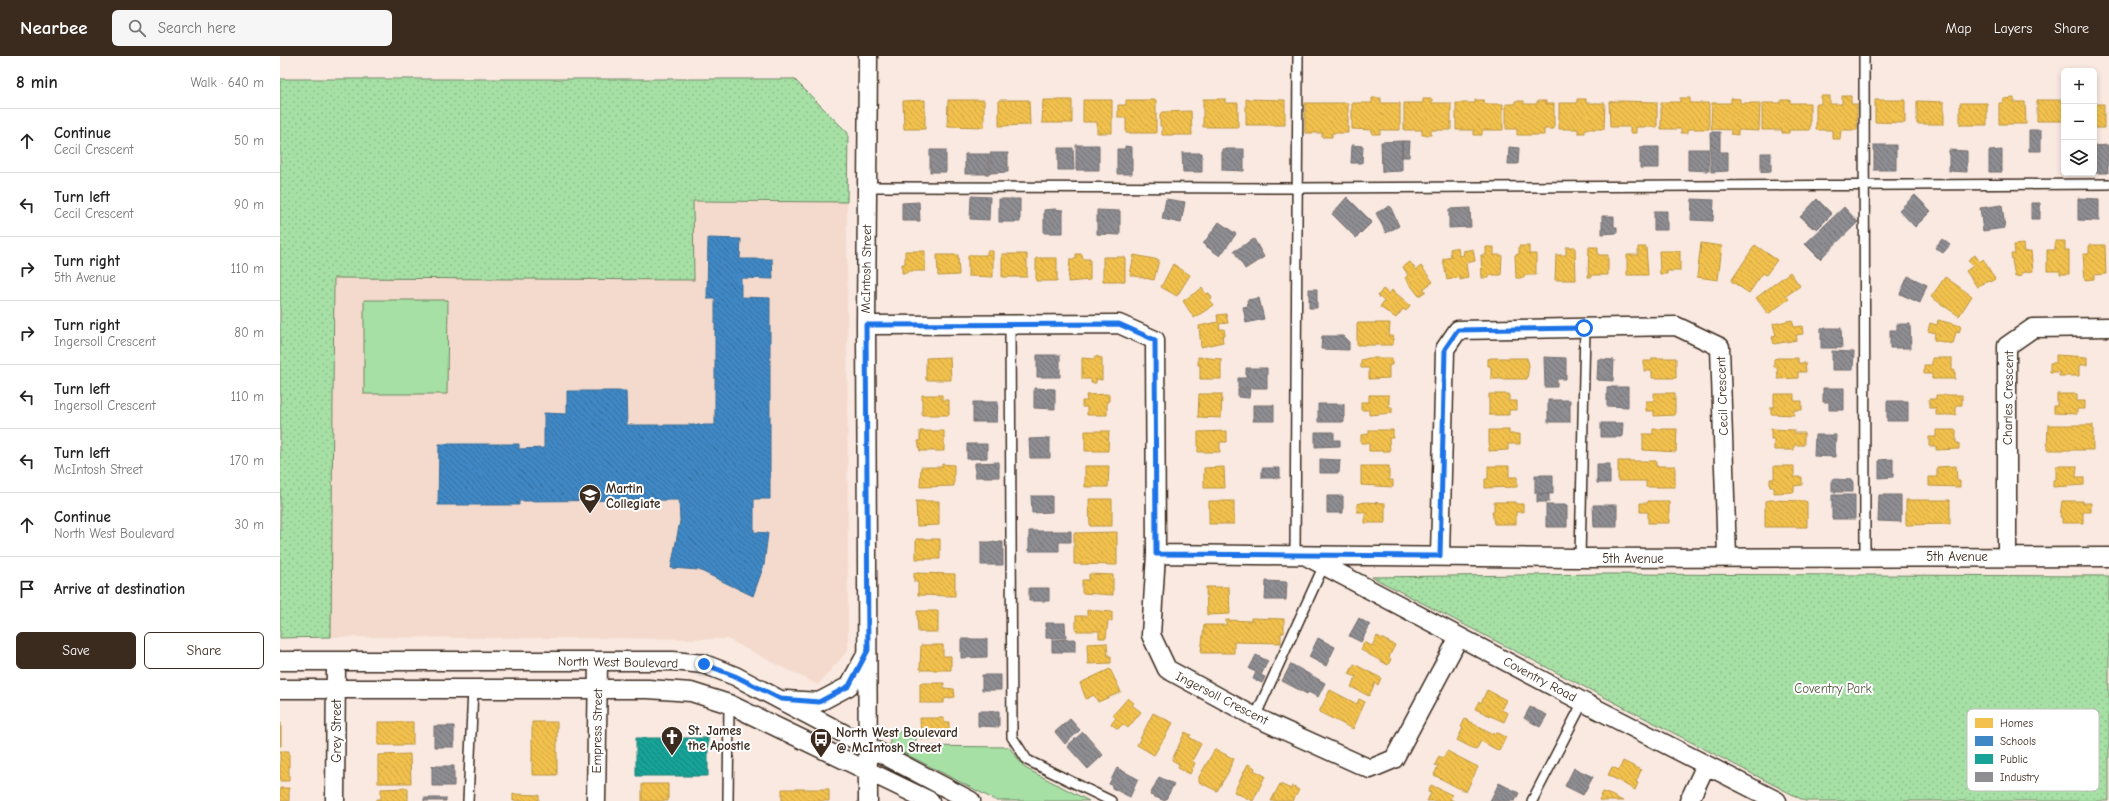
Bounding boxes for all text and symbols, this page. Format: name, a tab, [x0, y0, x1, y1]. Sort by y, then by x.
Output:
search box	[112, 10, 392, 46]
text: Nearbee	[20, 17, 88, 39]
icon: search	[126, 17, 148, 39]
text: Search here	[158, 19, 236, 37]
text: Map	[1945, 20, 1972, 37]
text: Layers	[1994, 20, 2032, 37]
text: Share	[2054, 20, 2089, 37]
map controls	[2061, 68, 2097, 176]
button: +	[2061, 68, 2097, 104]
text: 8 min	[16, 73, 58, 92]
text: Walk · 640 m	[190, 75, 264, 90]
button: −	[2061, 104, 2097, 140]
text: Continue	[54, 124, 111, 142]
icon: ahead	[16, 130, 38, 152]
text: 50 m	[234, 133, 264, 148]
button: layers	[2061, 140, 2097, 176]
text: Cecil Crescent	[54, 142, 133, 157]
text: Turn left	[54, 188, 110, 206]
icon: left	[16, 194, 38, 216]
text: 90 m	[234, 197, 264, 212]
text: Cecil Crescent	[54, 206, 133, 221]
street label: McIntosh Street	[858, 223, 874, 314]
text: Turn right	[54, 252, 120, 270]
icon: right	[16, 258, 38, 280]
text: 110 m	[231, 261, 264, 276]
text: 5th Avenue	[54, 270, 116, 285]
text: Turn right	[54, 316, 120, 334]
route start	[1575, 319, 1593, 337]
icon: right	[16, 322, 38, 344]
text: 80 m	[234, 325, 264, 340]
text: Ingersoll Crescent	[54, 334, 156, 349]
street label: Charles Crescent	[2000, 349, 2016, 445]
street label: Cecil Crescent	[1713, 355, 1731, 436]
text: Turn left	[54, 380, 110, 398]
icon: left	[16, 386, 38, 408]
text: 110 m	[231, 389, 264, 404]
text: Ingersoll Crescent	[54, 398, 156, 413]
text: Turn left	[54, 444, 110, 462]
icon: left	[16, 450, 38, 472]
text: 170 m	[230, 453, 264, 468]
text: McIntosh Street	[54, 462, 143, 477]
place label: Martin Collegiate	[606, 481, 661, 511]
school or university icon: Martin Collegiate	[577, 482, 603, 515]
text: Continue	[54, 508, 111, 526]
icon: ahead	[16, 514, 38, 536]
text: 30 m	[234, 517, 264, 532]
text: North West Boulevard	[54, 526, 174, 541]
street label: 5th Avenue	[1926, 549, 1988, 564]
street label: 5th Avenue	[1602, 551, 1664, 566]
icon: arrive	[16, 578, 38, 600]
text: Arrive at destination	[54, 580, 185, 598]
button: Save	[16, 632, 136, 669]
button: Share	[144, 632, 264, 669]
street label: North West Boulevard	[558, 653, 678, 671]
street label: Coventry Road	[1501, 653, 1579, 705]
route end	[695, 655, 713, 673]
street label: Ingersoll Crescent	[1173, 668, 1272, 728]
park label: Coventry Park	[1794, 681, 1872, 696]
street label: Empress Street	[589, 687, 605, 773]
street label: Grey Street	[329, 698, 344, 763]
legend	[1967, 709, 2099, 791]
text: Homes	[2000, 717, 2033, 730]
place label: St. James the Apostle	[687, 723, 751, 753]
church icon: St. James the Apostle	[659, 724, 685, 757]
place label: North West Boulevard @ McIntosh Street	[836, 725, 958, 755]
bus stop icon: North West Boulevard @ McIntosh Street	[808, 726, 834, 759]
text: Schools	[2000, 735, 2036, 748]
text: Public	[2000, 753, 2029, 766]
text: Industry	[2000, 771, 2039, 784]

